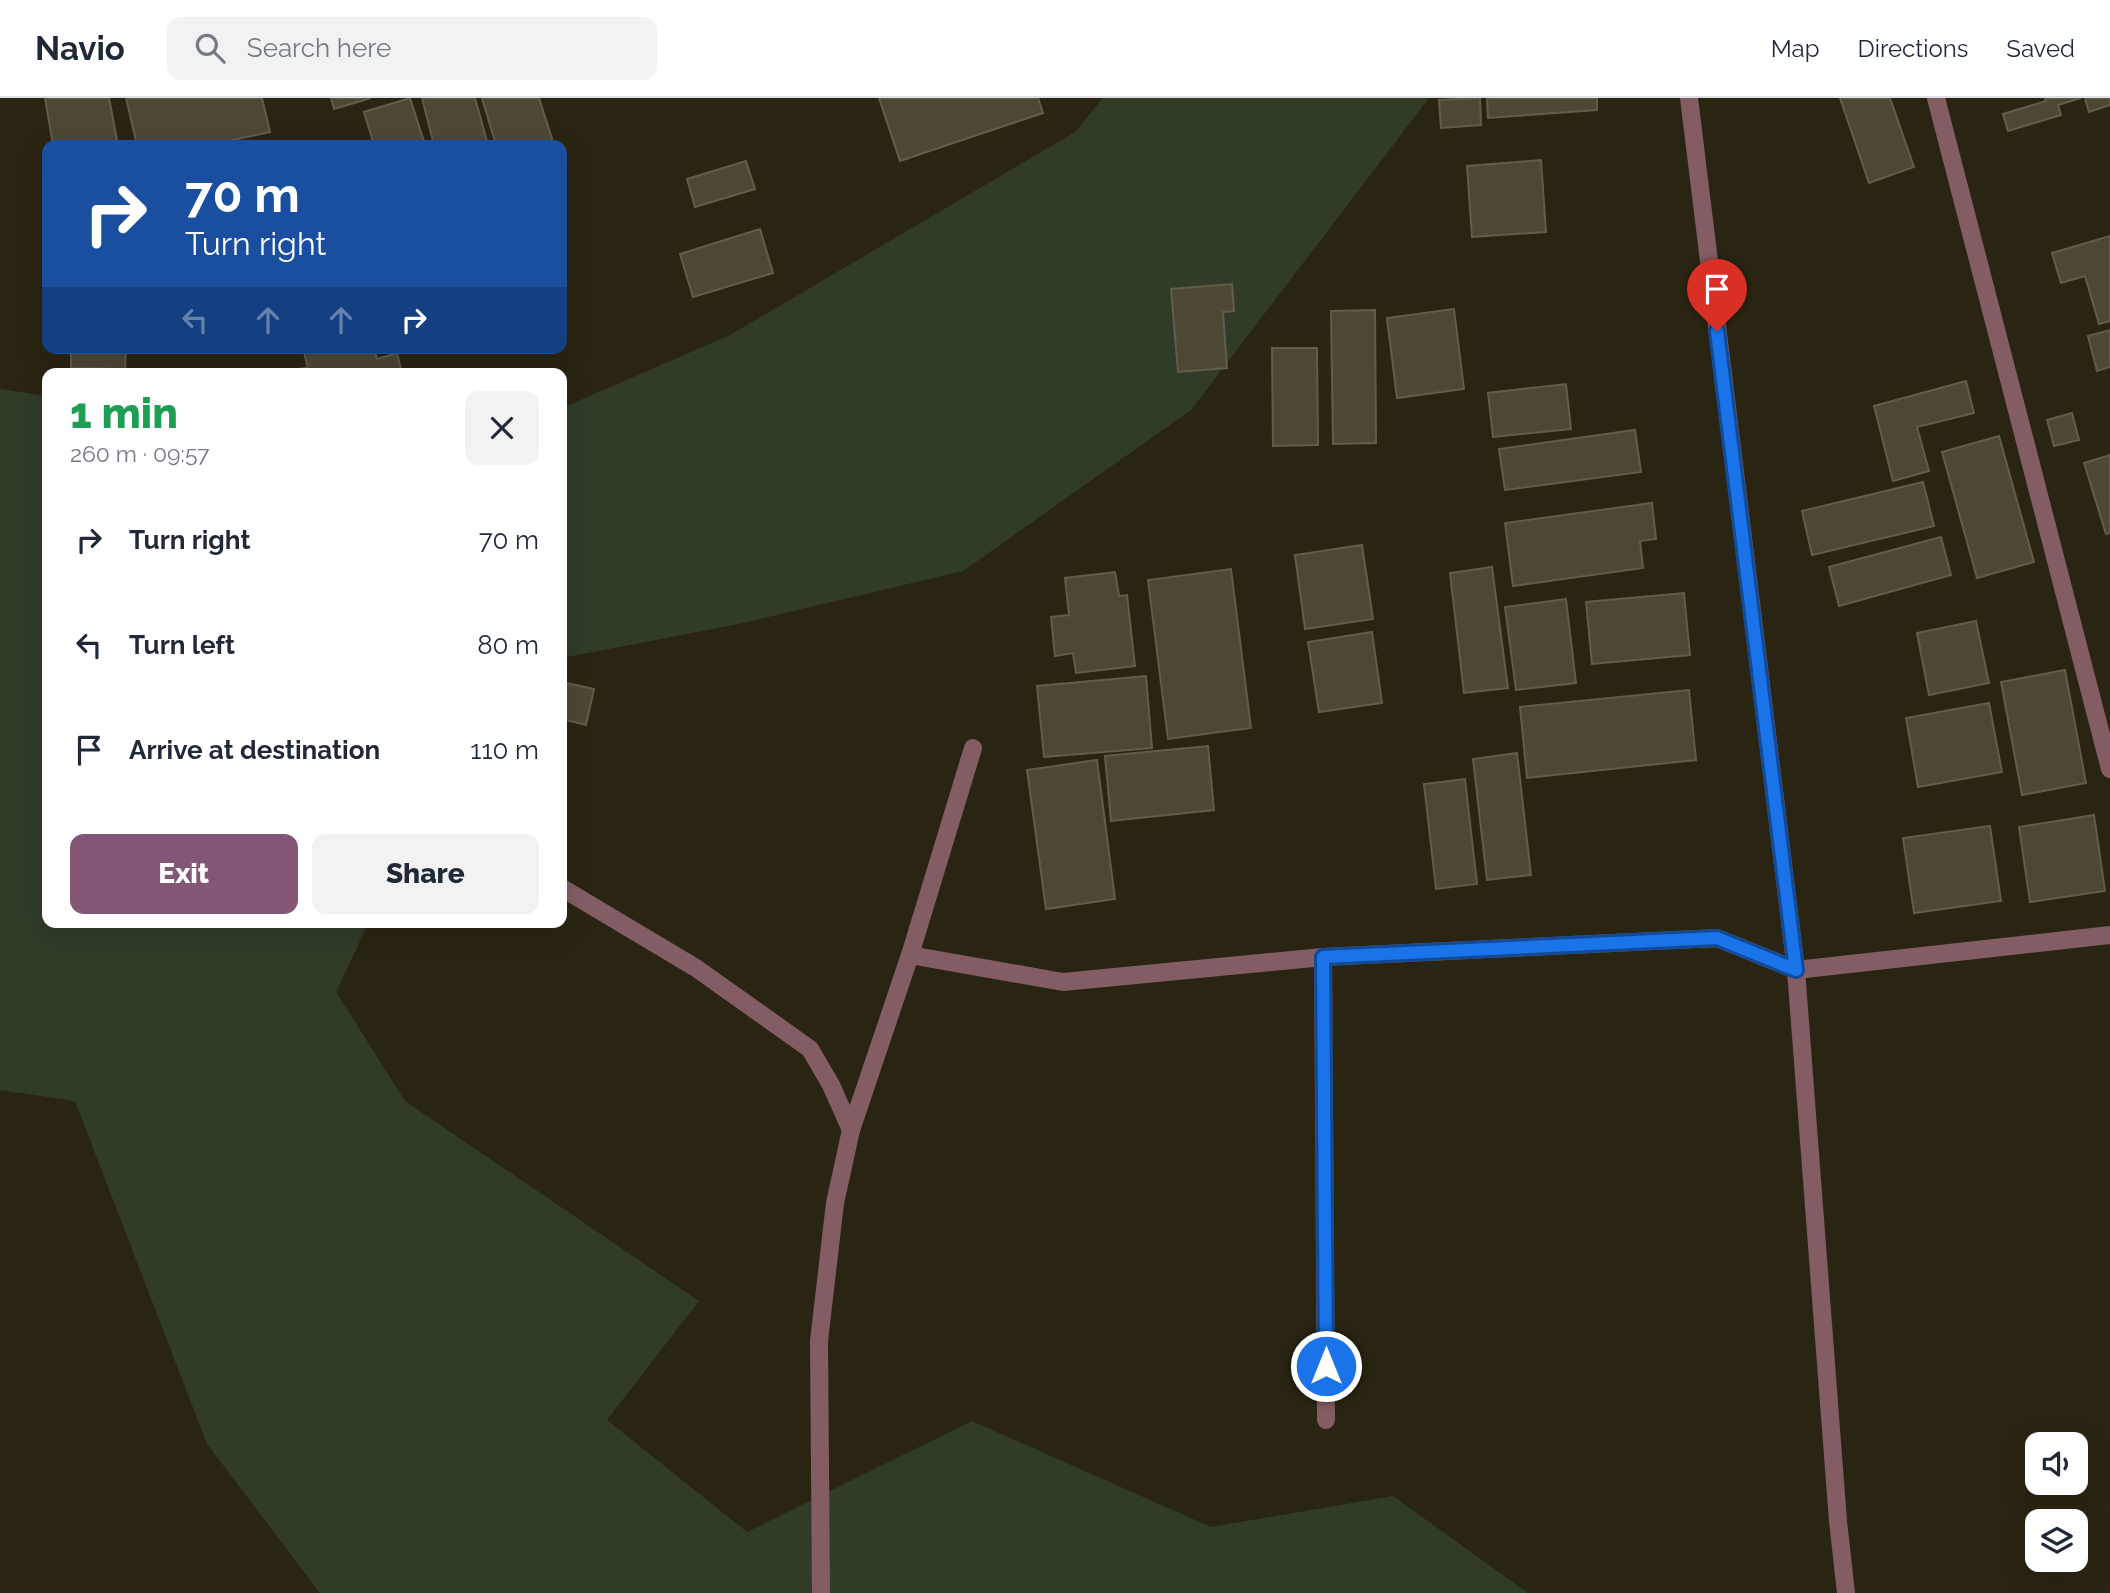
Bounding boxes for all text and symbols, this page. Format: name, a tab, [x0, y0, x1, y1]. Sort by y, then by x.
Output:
search box	[167, 17, 657, 80]
text: Navio	[35, 29, 125, 68]
icon: search	[191, 29, 229, 67]
text: Search here	[247, 33, 391, 63]
text: Map	[1771, 34, 1820, 63]
text: Directions	[1858, 34, 1968, 63]
text: Saved	[2006, 34, 2075, 63]
text: 70 m	[185, 166, 300, 223]
icon: right	[70, 168, 161, 259]
text: Turn right	[185, 225, 326, 262]
pin	[1687, 259, 1747, 331]
icon: arrive	[1698, 270, 1736, 308]
icon: left	[176, 301, 214, 339]
icon: ahead	[249, 301, 287, 339]
icon: ahead	[322, 301, 360, 339]
icon: right	[395, 301, 433, 339]
text: 1 min	[70, 389, 178, 438]
button: close	[465, 391, 539, 465]
text: 260 m · 09:57	[70, 440, 210, 467]
icon: right	[70, 521, 108, 559]
text: Turn right	[129, 525, 250, 555]
text: 70 m	[479, 525, 539, 555]
icon: left	[70, 626, 108, 664]
text: Turn left	[129, 630, 235, 660]
text: 80 m	[477, 630, 539, 660]
icon: arrive	[70, 731, 108, 769]
text: Arrive at destination	[129, 735, 380, 765]
text: 110 m	[470, 735, 539, 765]
button: Exit	[70, 834, 298, 914]
button: Share	[312, 834, 539, 914]
position arrow	[1289, 1329, 1363, 1403]
map controls	[2025, 1432, 2088, 1572]
button: sound	[2025, 1432, 2088, 1495]
button: layers	[2025, 1509, 2088, 1572]

